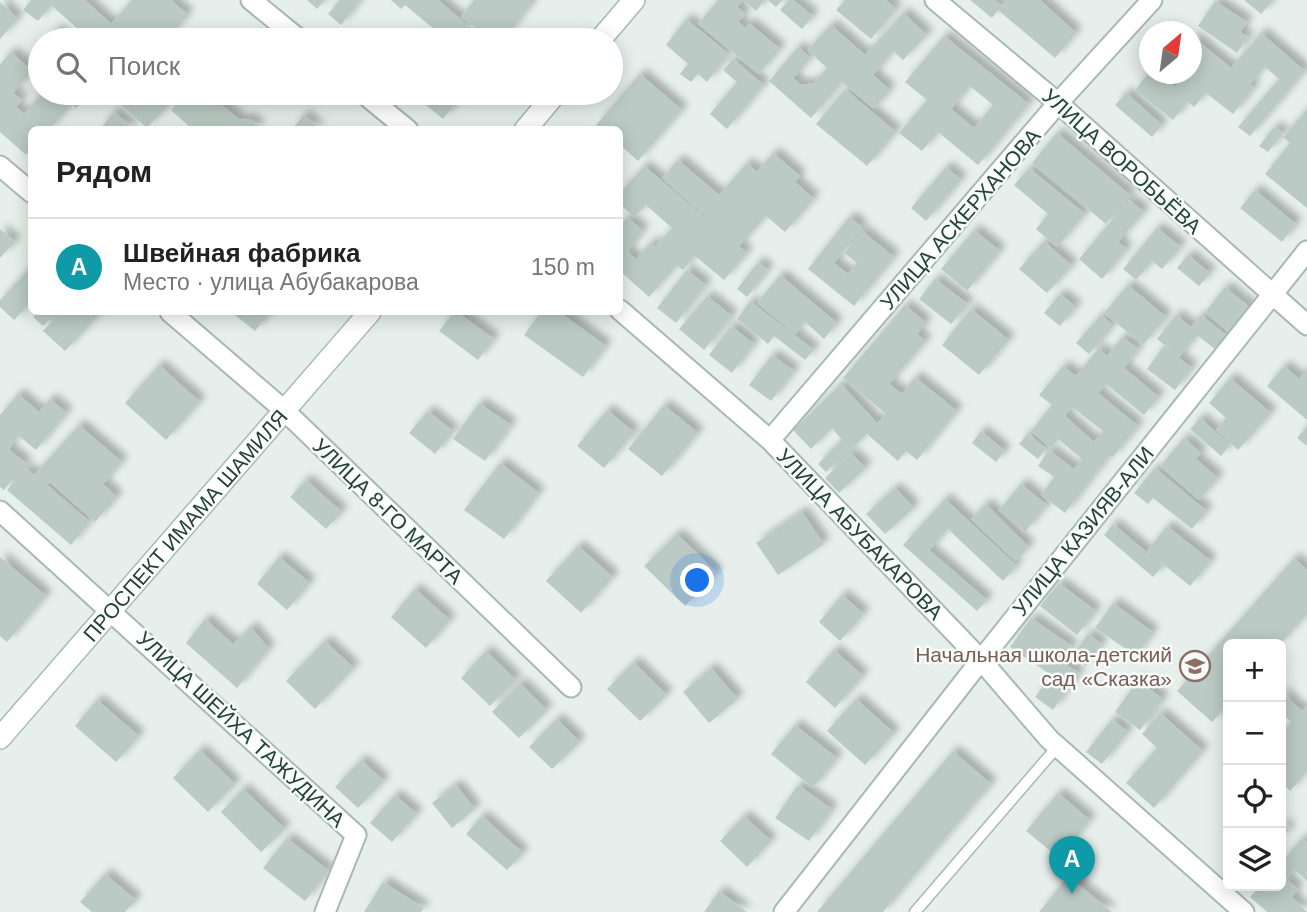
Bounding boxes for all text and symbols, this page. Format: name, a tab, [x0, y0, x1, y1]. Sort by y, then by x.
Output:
north arrow	[1139, 21, 1202, 84]
search box	[28, 28, 623, 105]
icon: search	[52, 48, 90, 86]
text: Поиск	[108, 51, 180, 81]
street label: УЛИЦА ВОРОБЬЁВА	[1038, 84, 1206, 238]
street label: УЛИЦА АСКЕРХАНОВА	[875, 124, 1045, 314]
text: Рядом	[56, 155, 152, 188]
text: Швейная фабрика	[123, 238, 360, 268]
text: A	[71, 254, 87, 280]
text: 150 m	[531, 254, 595, 280]
text: Место · улица Абубакарова	[123, 269, 419, 295]
street label: ПРОСПЕКТ ИМАМА ШАМИЛЯ	[78, 405, 292, 645]
street label: УЛИЦА 8-ГО МАРТА	[309, 434, 467, 588]
street label: УЛИЦА КАЗИЯВ-АЛИ	[1008, 442, 1158, 620]
street label: УЛИЦА АБУБАКАРОВА	[772, 444, 948, 624]
your location	[680, 563, 714, 597]
street label: УЛИЦА ШЕЙХА ТАЖУДИНА	[132, 626, 350, 832]
map controls	[1223, 639, 1286, 891]
button: +	[1223, 639, 1286, 702]
place label: Начальная школа-детский сад «Сказка»	[915, 643, 1172, 690]
school or university icon: Начальная школа-детский сад «Сказка»	[1178, 649, 1212, 683]
button: −	[1223, 702, 1286, 765]
button: locate	[1223, 765, 1286, 828]
button: layers	[1223, 828, 1286, 891]
pin: A	[1049, 836, 1095, 894]

